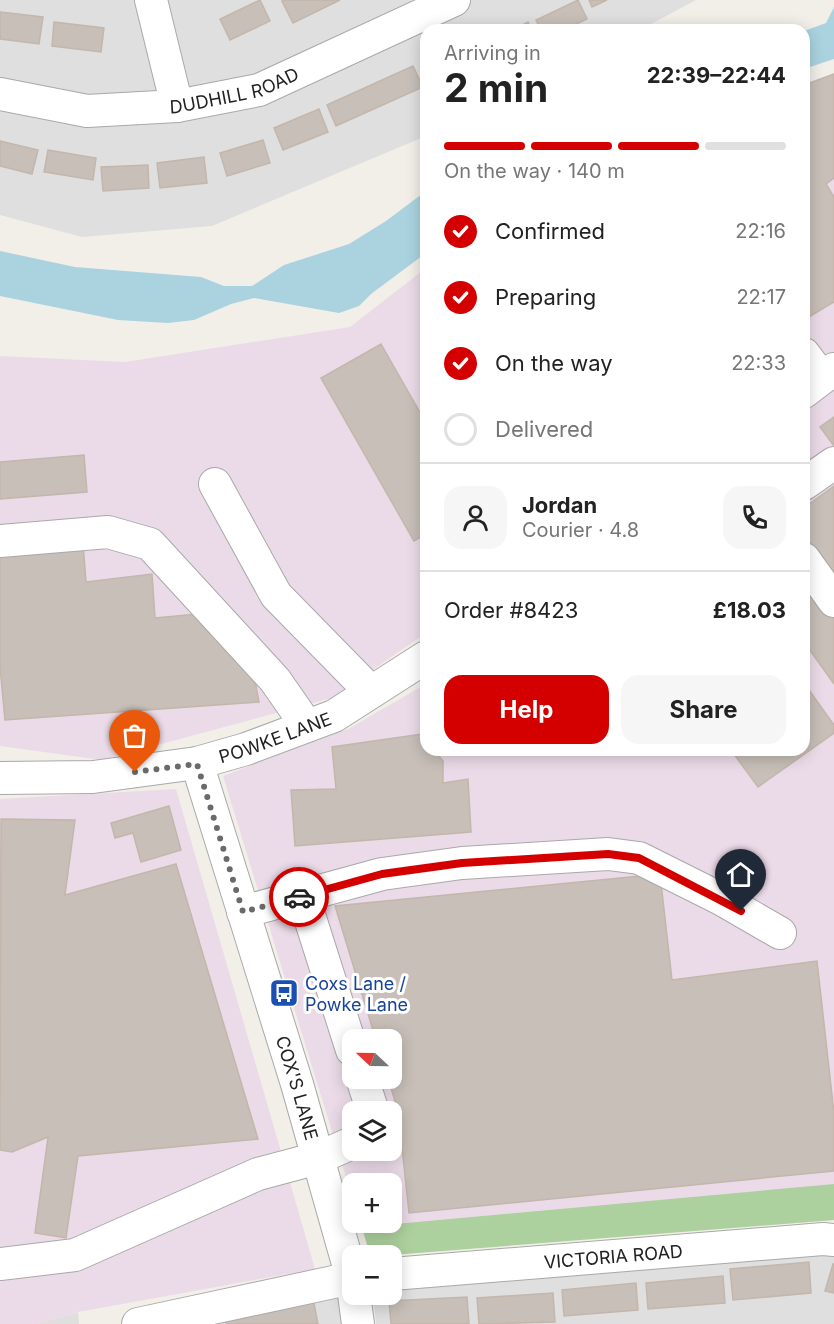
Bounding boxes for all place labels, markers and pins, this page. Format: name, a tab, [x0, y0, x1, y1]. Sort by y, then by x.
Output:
pin	[109, 710, 160, 772]
pin	[715, 849, 766, 911]
place label: Coxs Lane / Powke Lane	[305, 973, 408, 1015]
bus stop icon: Coxs Lane / Powke Lane	[268, 977, 300, 1009]

